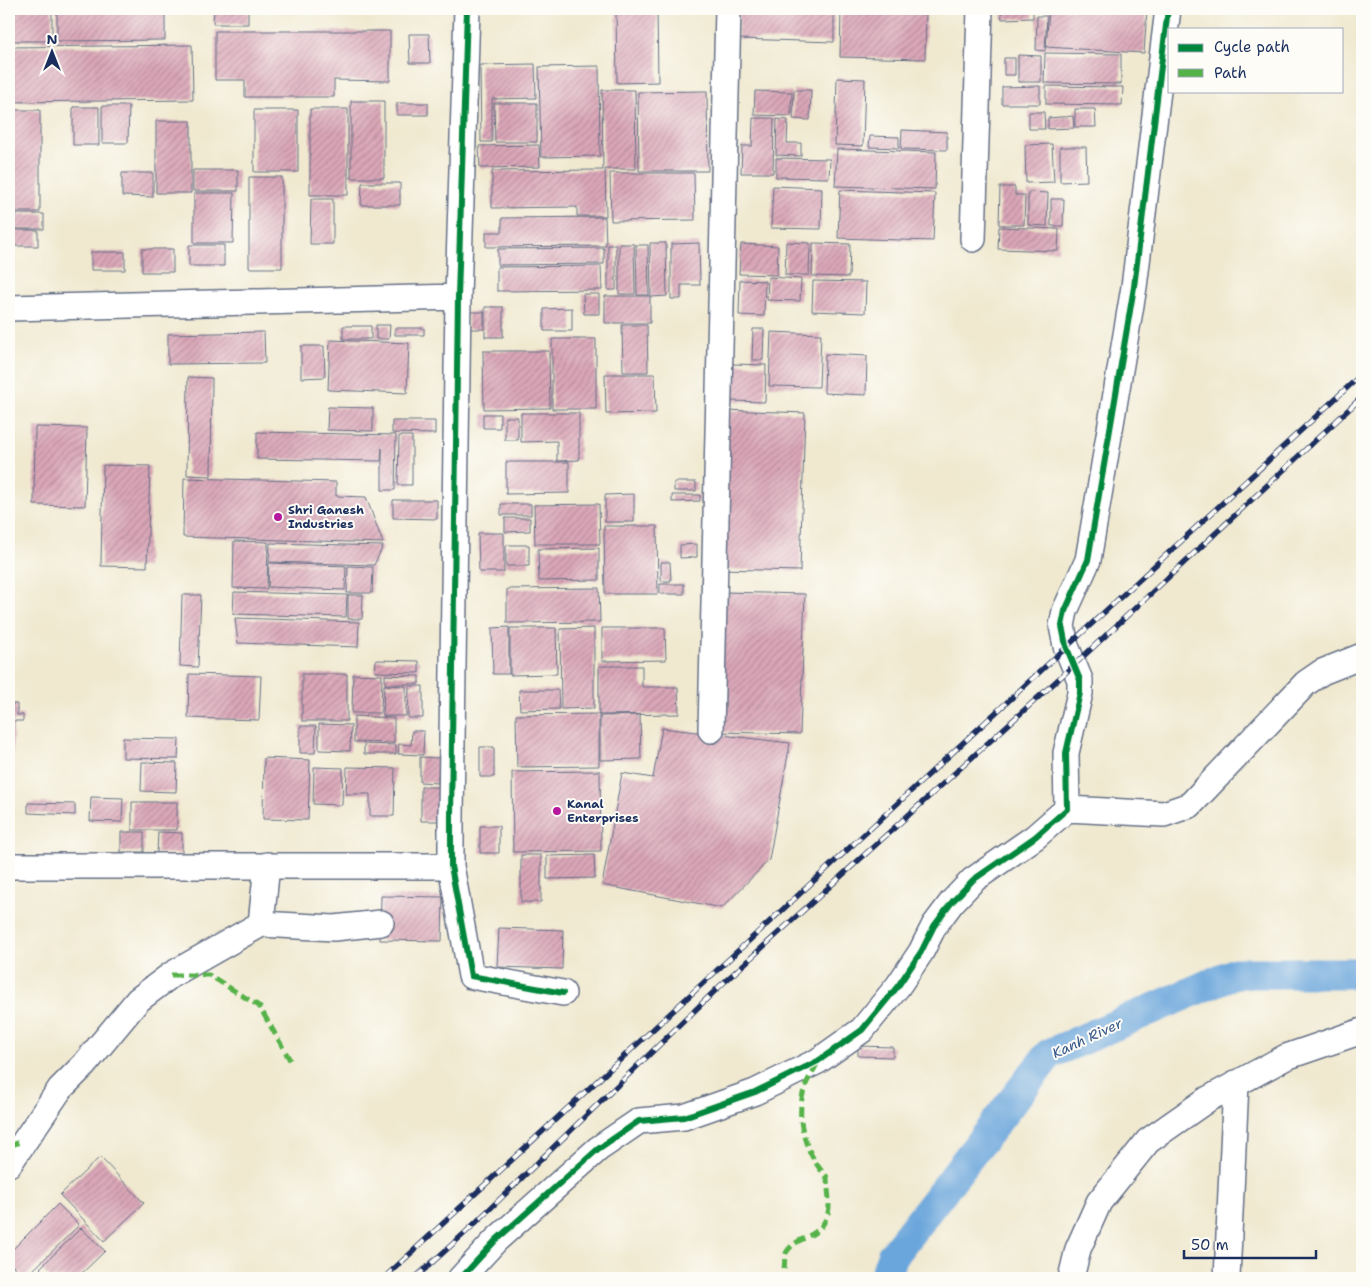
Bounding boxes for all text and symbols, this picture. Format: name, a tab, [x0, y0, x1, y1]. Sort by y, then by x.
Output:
north arrow	[28, 28, 78, 78]
legend	[1168, 28, 1344, 92]
text: N	[46, 30, 58, 48]
text: Cycle path	[1214, 37, 1290, 57]
text: Path	[1214, 63, 1247, 83]
place label: Shri Ganesh Industries	[288, 502, 364, 532]
marker: Shri Ganesh Industries	[272, 511, 284, 523]
place label: Kanal Enterprises	[567, 796, 639, 826]
marker: Kanal Enterprises	[551, 805, 563, 817]
water label: Kanh River	[1049, 1014, 1125, 1062]
scale bar	[1184, 1227, 1316, 1259]
text: 50 m	[1191, 1235, 1229, 1255]

